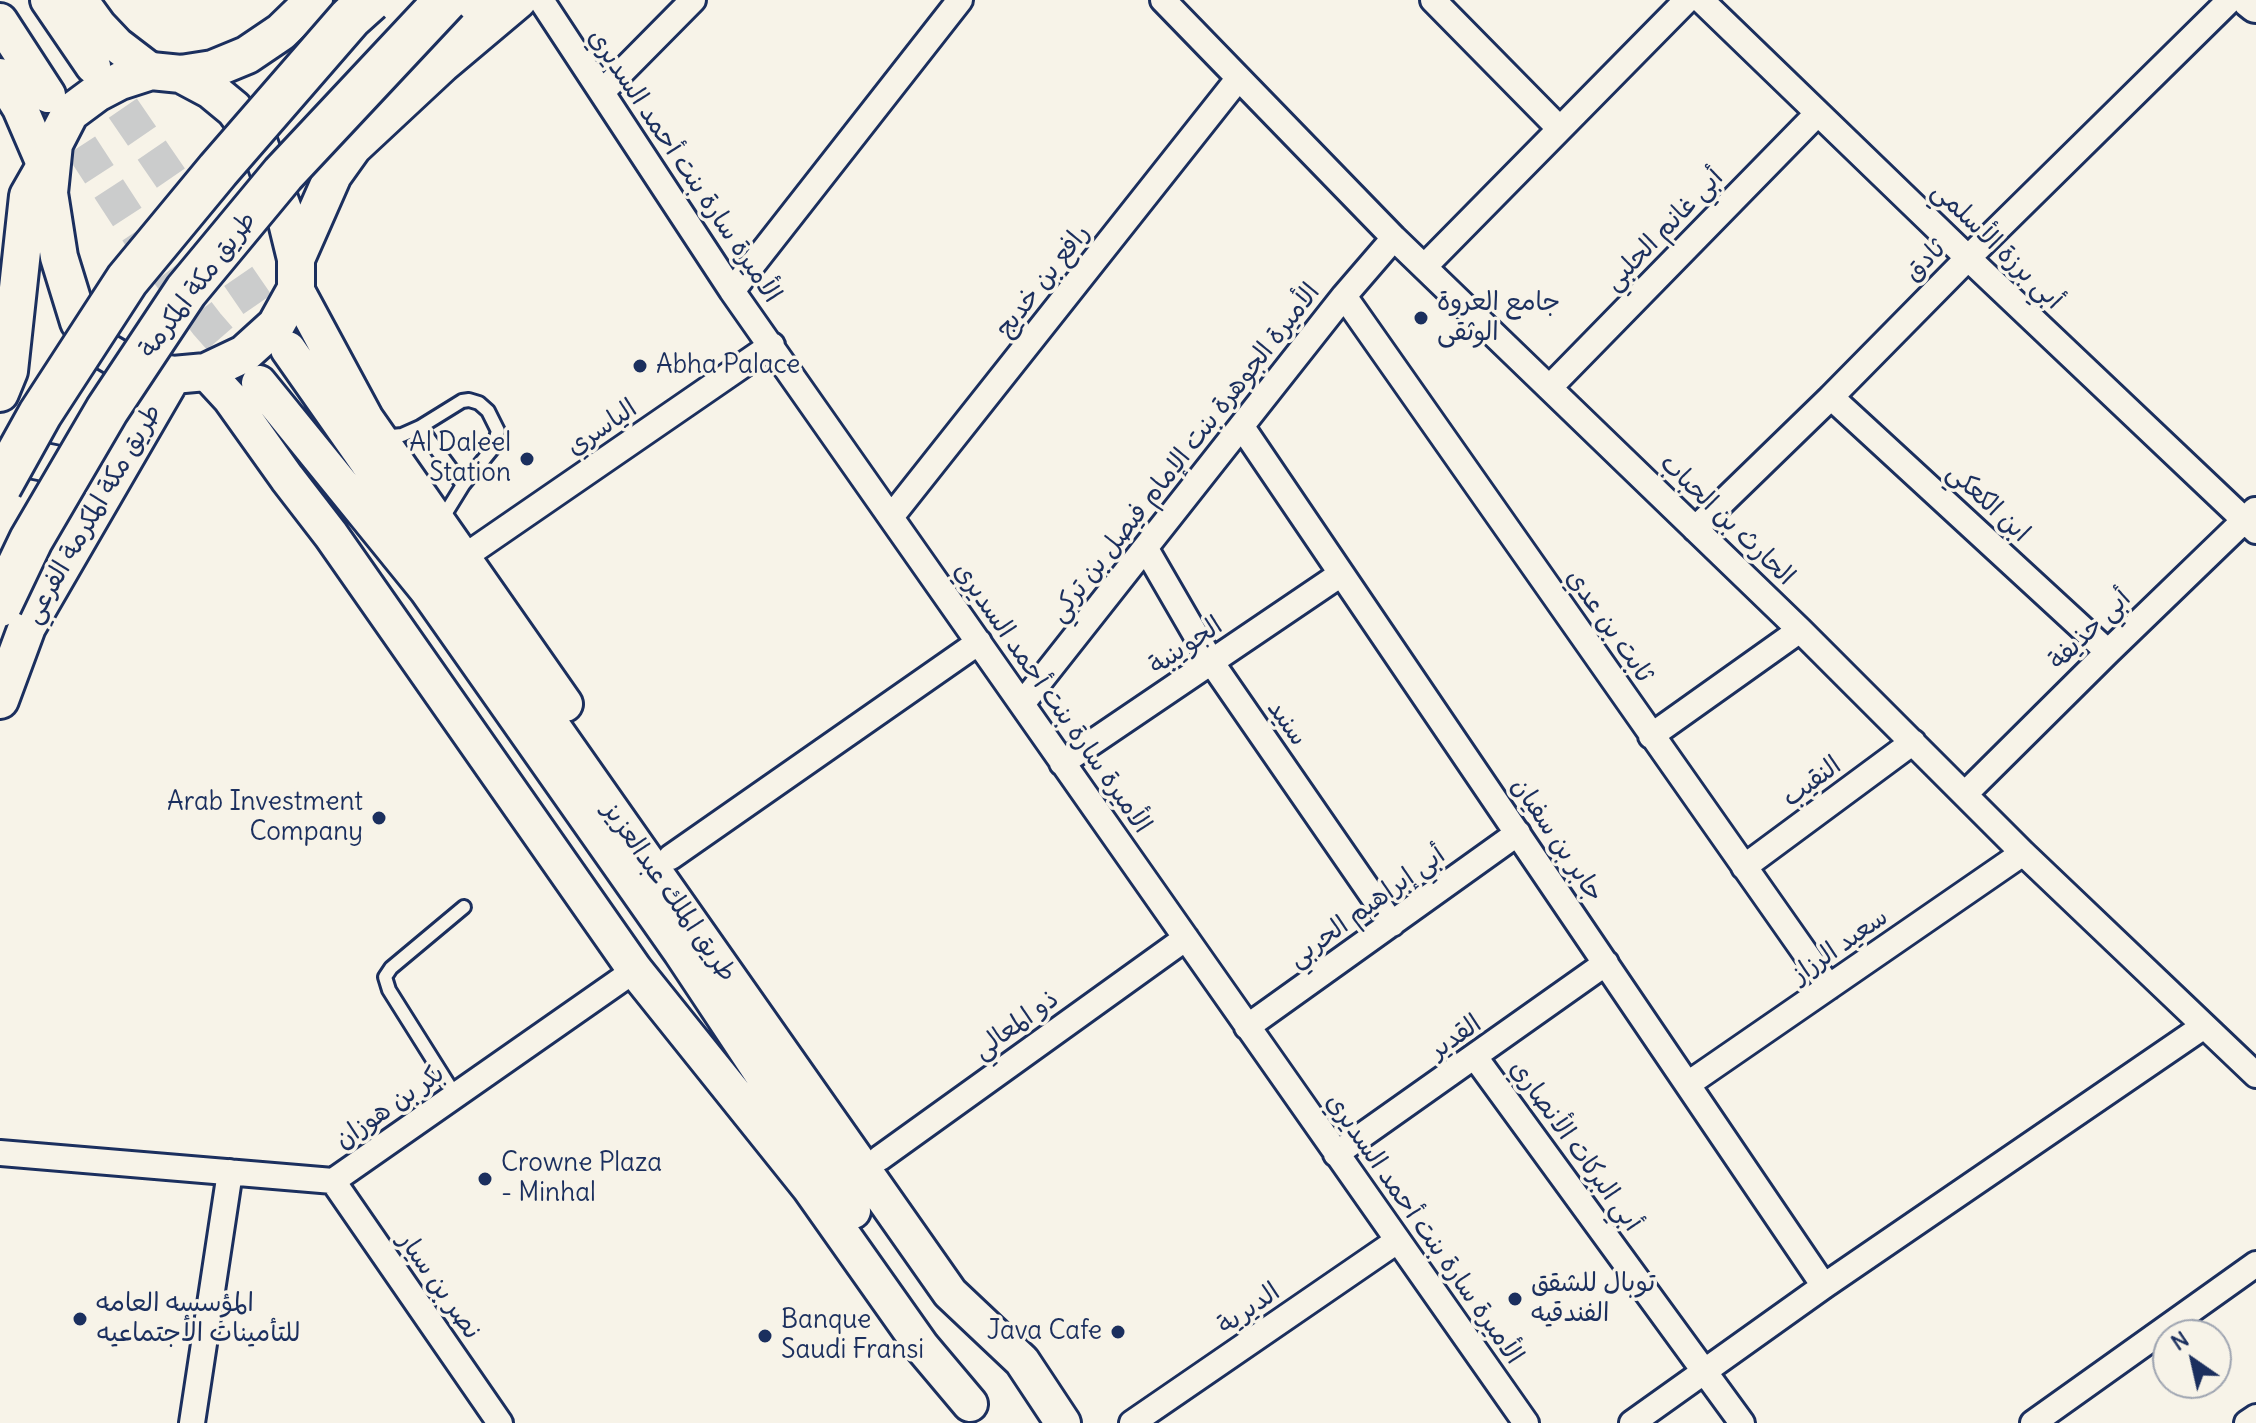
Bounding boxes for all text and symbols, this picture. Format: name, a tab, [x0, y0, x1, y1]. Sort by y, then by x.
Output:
street label: الأميرة سارة بنت أحمد السديري	[581, 23, 787, 309]
street label: أبي غانم الحلبي	[1598, 162, 1730, 298]
street label: أبي برزة الأسلمي	[1925, 176, 2069, 316]
street label: طريق مكة المكرمة	[133, 206, 263, 364]
street label: رافع بن خديج	[989, 218, 1097, 344]
street label: ثادق	[1898, 234, 1952, 288]
street label: الأميرة الجوهرة بنت الإمام فيصل بن تركي	[1043, 278, 1327, 628]
place label: جامع العروة الوثقى	[1437, 287, 1560, 348]
marker: جامع العروة الوثقى	[1412, 309, 1430, 327]
place label: Abha Palace	[656, 350, 800, 382]
marker: Abha Palace	[631, 357, 649, 375]
street label: الياسري	[561, 393, 643, 463]
street label: طريق مكة المكرمة الفرعي	[17, 399, 169, 629]
place label: Al Daleel Station	[409, 428, 511, 490]
street label: الحارث بن الحباب	[1653, 448, 1801, 592]
marker: Al Daleel Station	[518, 450, 536, 468]
street label: ابن الكعكي	[1940, 457, 2036, 549]
street label: الأميرة سارة بنت أحمد السديري	[946, 557, 1158, 839]
street label: ثابت بن عدي	[1559, 563, 1659, 689]
street label: أبي حذيفة	[2042, 583, 2138, 677]
street label: الجوينبة	[1143, 610, 1229, 682]
street label: سنيد	[1260, 694, 1314, 752]
street label: النقيب	[1776, 750, 1848, 814]
street label: جابر بن سفيان	[1504, 772, 1610, 908]
place label: Arab Investment Company	[167, 787, 363, 848]
street label: طريق الملك عبدالعزيز	[595, 796, 743, 988]
marker: Arab Investment Company	[370, 809, 388, 827]
street label: أبي إبراهيم الحربي	[1282, 840, 1452, 974]
street label: سعيد الرزاز	[1786, 902, 1894, 990]
street label: ذو المعالي	[967, 984, 1065, 1066]
street label: القدير	[1424, 1008, 1488, 1066]
street label: أبي البركات الأنصاري	[1502, 1054, 1648, 1238]
street label: بكر بن هوزان	[329, 1058, 451, 1156]
street label: الأميرة سارة بنت أحمد السديري	[1318, 1088, 1530, 1370]
place label: Crowne Plaza - Minhal	[501, 1148, 662, 1210]
marker: Crowne Plaza - Minhal	[476, 1170, 494, 1188]
street label: نصر بن سيار	[391, 1226, 487, 1346]
place label: توبال للشقق الفندقيه	[1531, 1268, 1655, 1330]
street label: الديرية	[1212, 1277, 1286, 1341]
place label: المؤسسه العامه للتأمينات الأجتماعيه	[96, 1288, 300, 1350]
marker: توبال للشقق الفندقيه	[1506, 1290, 1524, 1308]
place label: Banque Saudi Fransi	[781, 1305, 924, 1366]
marker: المؤسسه العامه للتأمينات الأجتماعيه	[71, 1310, 89, 1328]
place label: Java Cafe	[987, 1316, 1102, 1348]
north arrow	[2152, 1319, 2232, 1399]
marker: Java Cafe	[1109, 1323, 1127, 1341]
text: N	[2166, 1325, 2194, 1357]
marker: Banque Saudi Fransi	[756, 1327, 774, 1345]

